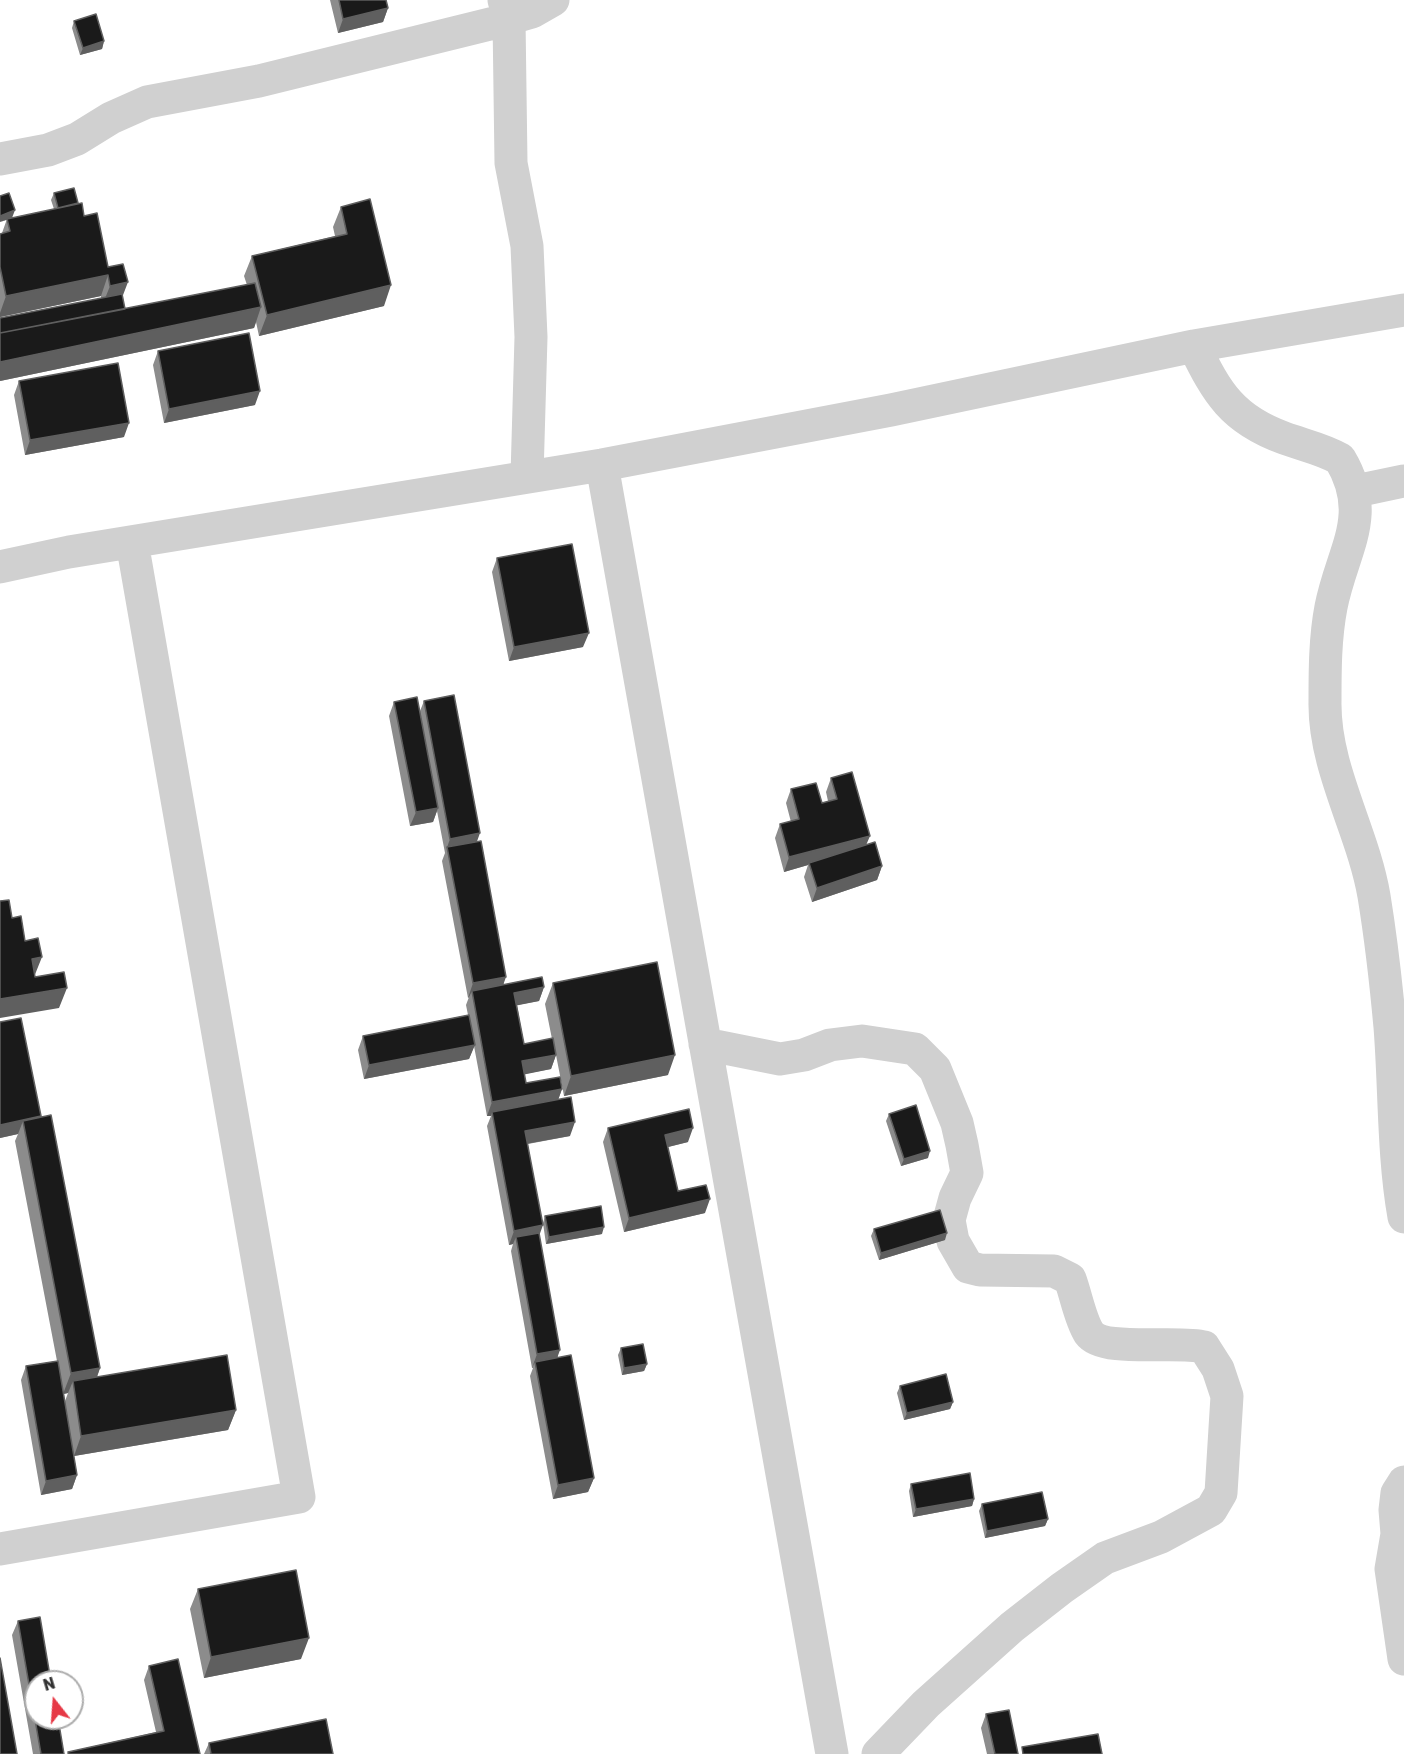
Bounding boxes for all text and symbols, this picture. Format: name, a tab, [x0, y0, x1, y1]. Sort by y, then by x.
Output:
north arrow	[24, 1670, 84, 1730]
text: N	[41, 1673, 57, 1695]

